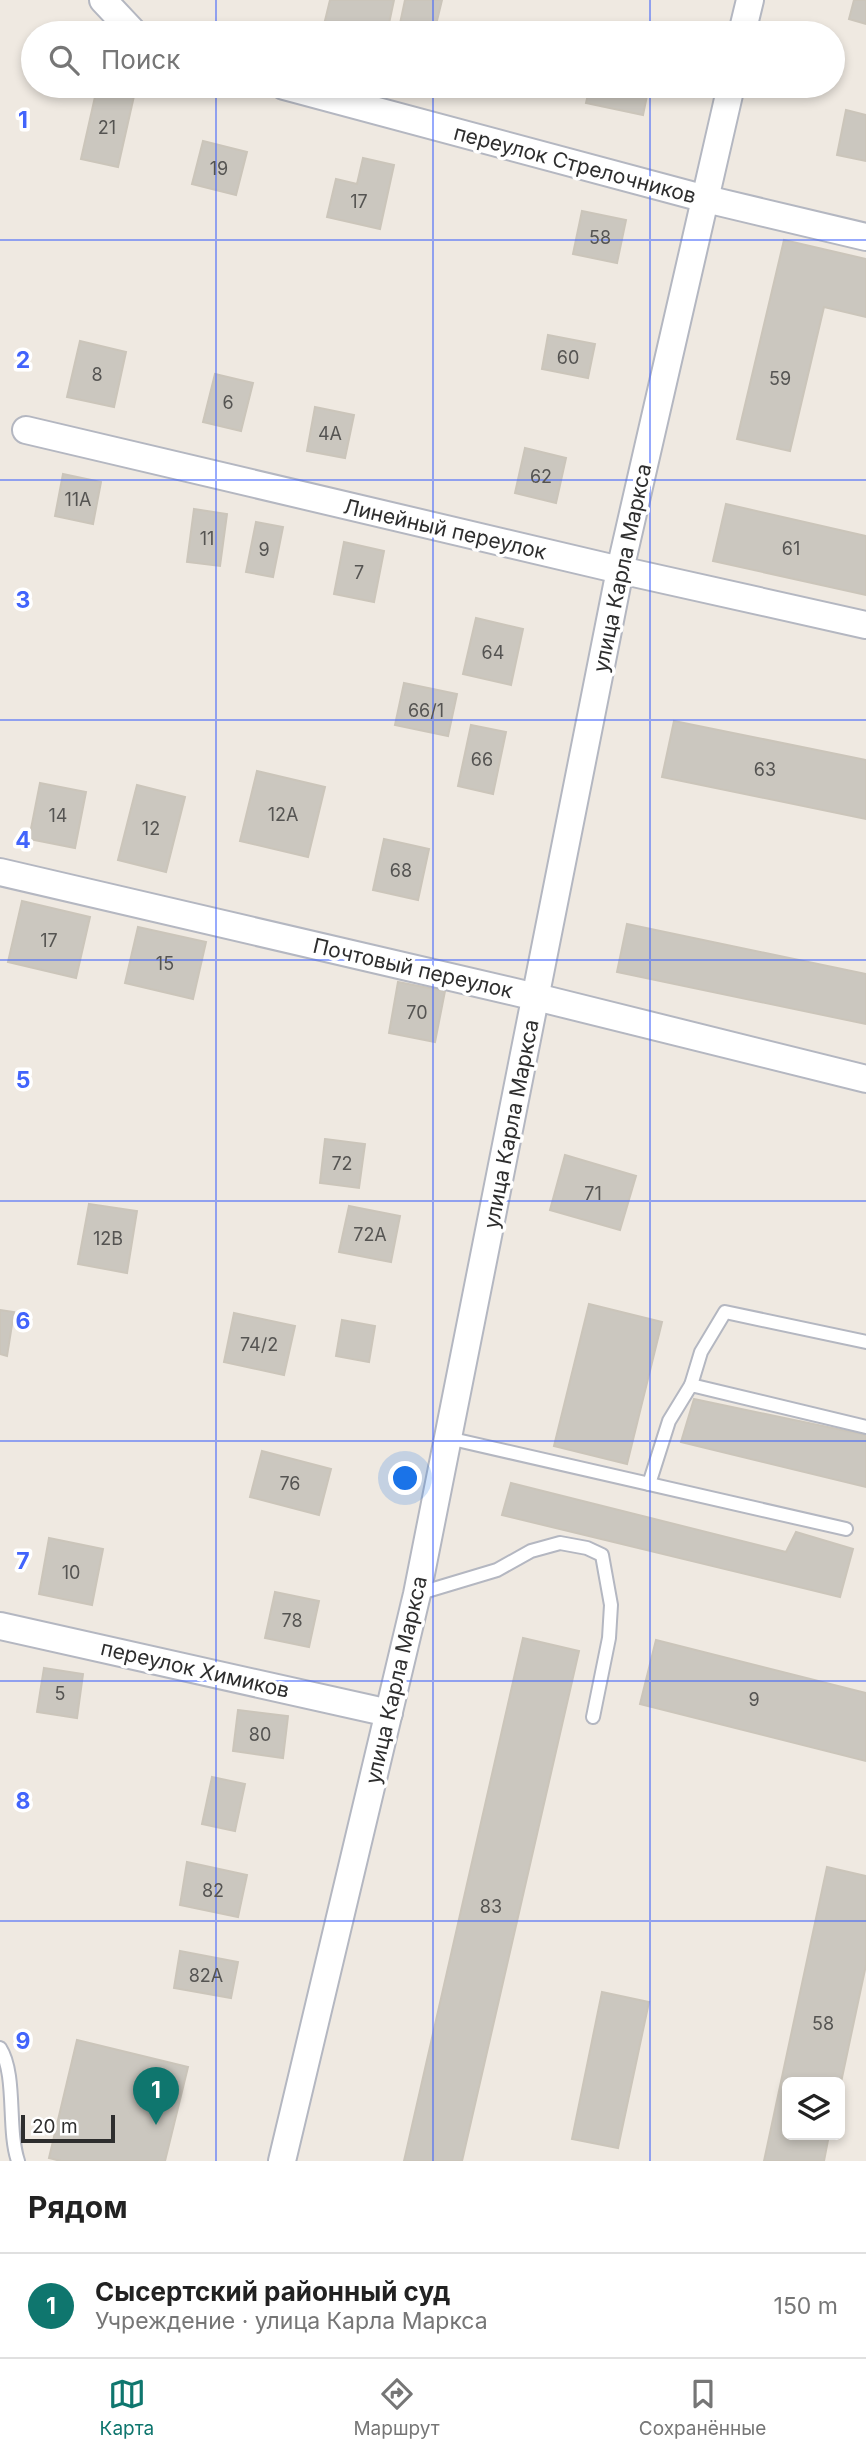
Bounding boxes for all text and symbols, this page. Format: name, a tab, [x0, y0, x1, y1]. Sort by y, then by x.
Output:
search box	[21, 21, 845, 98]
icon: search	[45, 41, 83, 79]
text: Поиск	[101, 44, 180, 75]
text: 1	[18, 106, 28, 134]
house number: 21	[98, 117, 116, 138]
street label: переулок Стрелочников	[451, 120, 699, 208]
house number: 19	[210, 158, 228, 179]
house number: 17	[350, 191, 368, 212]
house number: 58	[589, 227, 611, 248]
text: 2	[16, 346, 30, 374]
house number: 60	[557, 347, 579, 368]
house number: 8	[91, 364, 103, 385]
house number: 59	[769, 368, 791, 389]
house number: 6	[222, 392, 234, 413]
house number: 4А	[318, 423, 342, 444]
street label: улица Карла Маркса	[588, 461, 656, 675]
house number: 62	[530, 466, 552, 487]
house number: 11А	[64, 489, 92, 510]
street label: Линейный переулок	[341, 493, 550, 565]
house number: 11	[200, 528, 214, 549]
house number: 61	[782, 538, 800, 559]
house number: 9	[258, 539, 270, 560]
house number: 7	[354, 562, 364, 583]
text: 3	[16, 586, 30, 614]
house number: 64	[482, 642, 504, 663]
house number: 66/1	[408, 700, 444, 721]
house number: 66	[471, 749, 493, 770]
house number: 63	[754, 759, 776, 780]
house number: 12А	[268, 804, 298, 825]
house number: 14	[49, 805, 67, 826]
house number: 12	[142, 818, 160, 839]
text: 4	[15, 826, 31, 854]
house number: 68	[390, 860, 412, 881]
house number: 17	[40, 930, 58, 951]
street label: Почтовый переулок	[311, 933, 516, 1003]
house number: 15	[156, 953, 174, 974]
house number: 70	[406, 1002, 428, 1023]
street label: улица Карла Маркса	[478, 1017, 544, 1231]
text: 5	[16, 1066, 30, 1094]
house number: 72	[331, 1153, 353, 1174]
house number: 71	[584, 1183, 602, 1204]
house number: 72А	[353, 1224, 387, 1245]
house number: 12В	[93, 1228, 123, 1249]
text: 6	[16, 1307, 30, 1335]
house number: 74/2	[240, 1334, 278, 1355]
your location	[388, 1461, 422, 1495]
house number: 76	[279, 1473, 301, 1494]
text: 7	[16, 1547, 30, 1575]
house number: 10	[62, 1562, 80, 1583]
street label: улица Карла Маркса	[360, 1574, 432, 1786]
house number: 78	[281, 1610, 303, 1631]
street label: переулок Химиков	[98, 1635, 292, 1703]
house number: 5	[55, 1683, 65, 1704]
house number: 9	[748, 1689, 760, 1710]
house number: 80	[249, 1724, 271, 1745]
text: 8	[16, 1787, 30, 1815]
house number: 82	[202, 1880, 224, 1901]
house number: 83	[480, 1896, 502, 1917]
house number: 82А	[189, 1965, 223, 1986]
house number: 58	[812, 2013, 834, 2034]
text: 9	[16, 2027, 30, 2055]
pin: 1	[133, 2067, 179, 2125]
map controls	[782, 2077, 845, 2140]
button: layers	[782, 2077, 845, 2140]
scale bar	[21, 2112, 116, 2144]
text: 20 m	[32, 2115, 78, 2138]
text: Рядом	[28, 2189, 128, 2225]
text: Сысертский районный суд	[95, 2276, 450, 2307]
text: 1	[46, 2292, 56, 2320]
text: 150 m	[774, 2292, 838, 2320]
text: Учреждение · улица Карла Маркса	[95, 2307, 488, 2335]
tab: Карта	[100, 2375, 154, 2440]
tab: Маршрут	[353, 2375, 440, 2440]
tab: Сохранённые	[639, 2375, 766, 2440]

